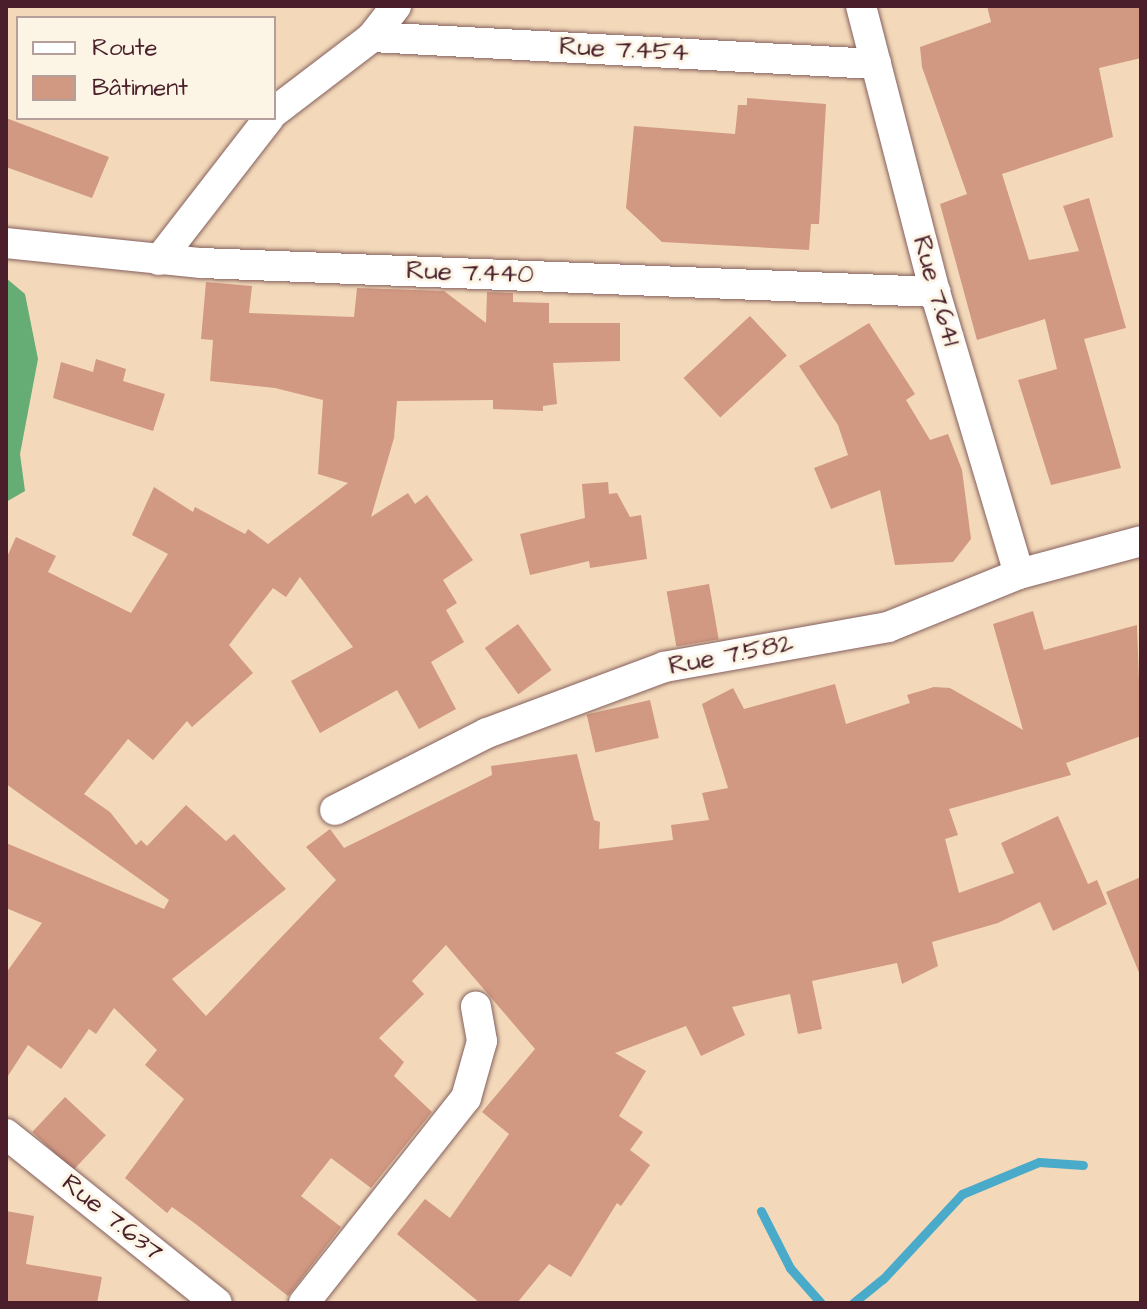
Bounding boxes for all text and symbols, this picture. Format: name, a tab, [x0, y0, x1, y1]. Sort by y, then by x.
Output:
legend	[16, 16, 276, 120]
text: Route	[92, 31, 157, 65]
street label: Rue 7.454	[558, 31, 690, 69]
text: Bâtiment	[92, 71, 188, 105]
street label: Rue 7.641	[905, 232, 967, 350]
street label: Rue 7.440	[406, 255, 534, 291]
street label: Rue 7.582	[666, 628, 796, 682]
street label: Rue 7.637	[55, 1168, 169, 1268]

